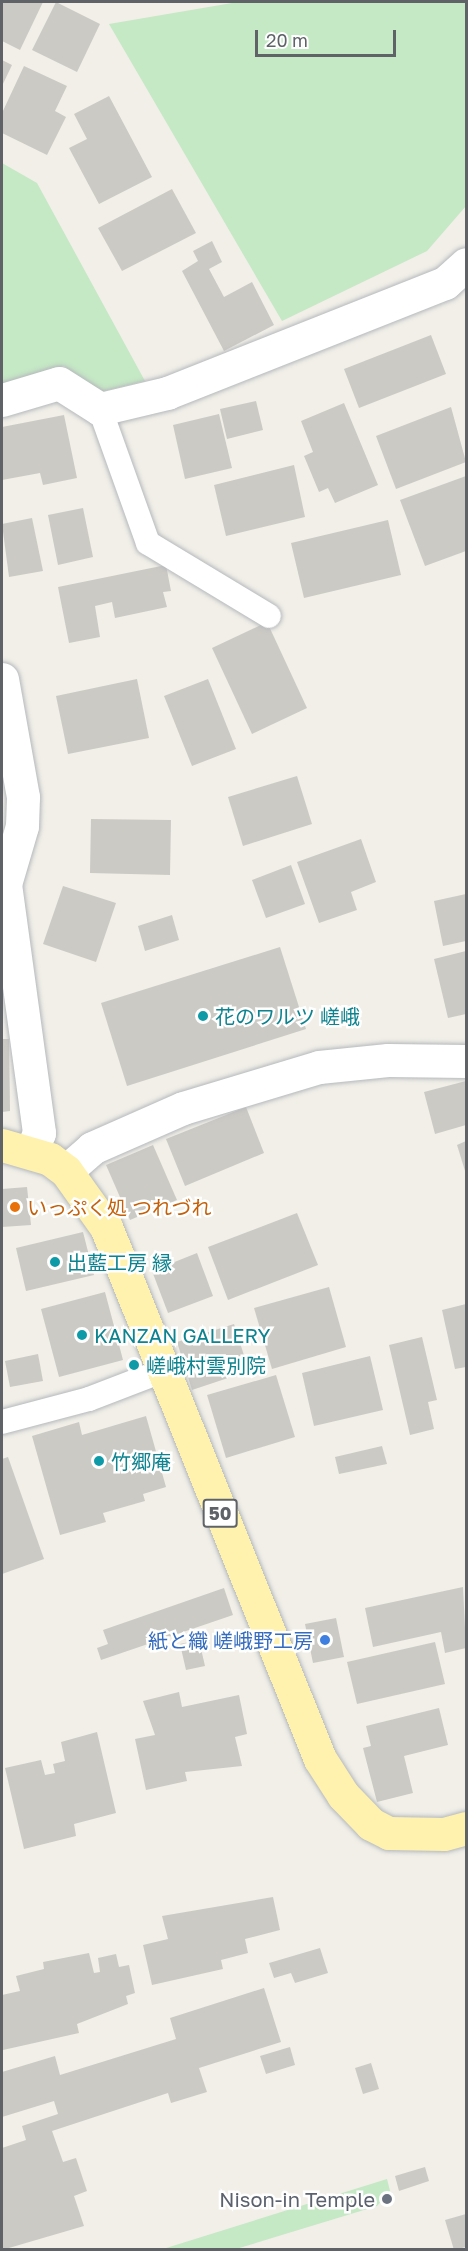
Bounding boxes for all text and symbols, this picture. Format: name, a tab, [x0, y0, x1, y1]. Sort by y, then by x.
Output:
scale bar	[258, 18, 399, 56]
text: 20 m	[266, 29, 308, 51]
place label: 花のワルツ 嵯峨	[215, 1004, 360, 1028]
marker: 花のワルツ 嵯峨	[196, 1009, 210, 1023]
place label: いっぷく処 つれづれ	[27, 1195, 212, 1219]
marker: いっぷく処 つれづれ	[8, 1200, 22, 1214]
place label: 出藍工房 縁	[67, 1250, 172, 1274]
marker: 出藍工房 縁	[48, 1255, 62, 1269]
place label: KANZAN GALLERY	[94, 1323, 270, 1347]
marker: KANZAN GALLERY	[75, 1328, 89, 1342]
place label: 嵯峨村雲別院	[146, 1353, 266, 1377]
marker: 嵯峨村雲別院	[127, 1358, 141, 1372]
place label: 竹郷庵	[111, 1449, 171, 1473]
marker: 竹郷庵	[92, 1454, 106, 1468]
road number: 50	[202, 1498, 238, 1528]
place label: 紙と織 嵯峨野工房	[148, 1628, 313, 1652]
marker: 紙と織 嵯峨野工房	[318, 1633, 332, 1647]
place label: Nison-in Temple	[219, 2187, 375, 2211]
marker: Nison-in Temple	[380, 2192, 394, 2206]

